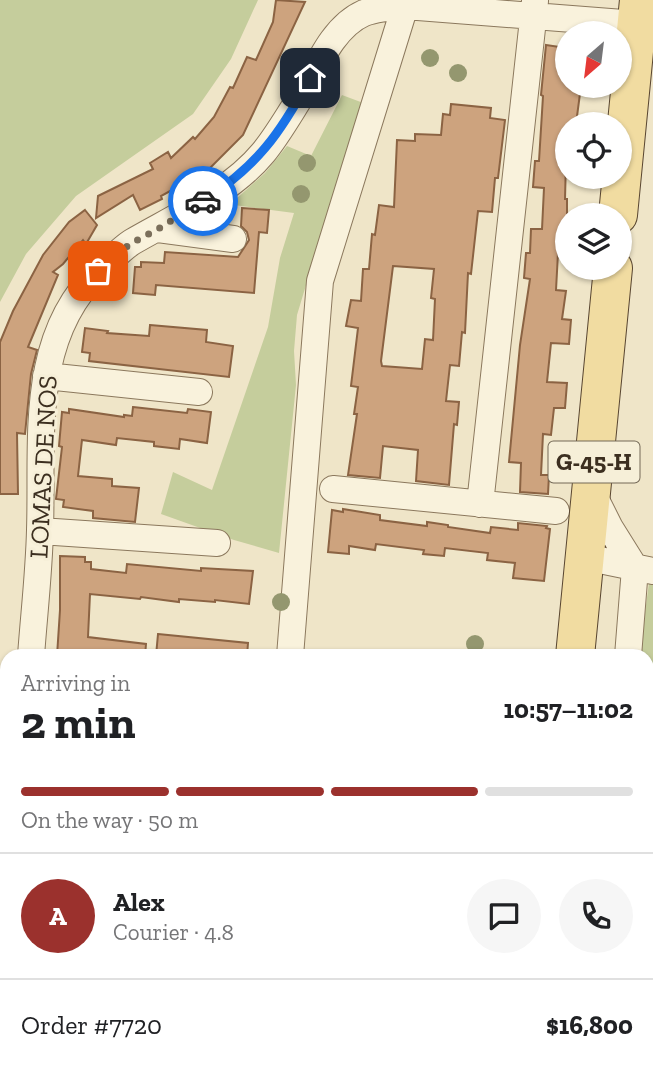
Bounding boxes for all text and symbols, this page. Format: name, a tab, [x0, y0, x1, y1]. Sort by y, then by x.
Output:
north arrow	[555, 21, 632, 98]
map controls	[555, 21, 632, 280]
pin	[280, 48, 340, 108]
icon: home	[291, 59, 329, 97]
button: locate	[555, 112, 632, 189]
courier	[168, 166, 238, 236]
icon: car	[184, 182, 222, 220]
button: layers	[555, 203, 632, 280]
pin	[68, 241, 128, 301]
icon: bag	[79, 252, 117, 290]
street label: LOMAS DE NOS	[22, 375, 64, 559]
road number: G-45-H	[548, 442, 640, 482]
text: Arriving in	[21, 669, 130, 697]
text: 10:57–11:02	[504, 693, 633, 725]
text: 2 min	[21, 695, 136, 750]
text: On the way · 50 m	[21, 806, 198, 834]
button: chat	[467, 879, 541, 953]
button: phone	[559, 879, 633, 953]
text: Alex	[113, 886, 165, 918]
text: A	[49, 900, 67, 932]
text: Courier · 4.8	[113, 918, 234, 946]
text: Order #7720	[21, 1009, 162, 1041]
text: $16,800	[546, 1009, 633, 1041]

